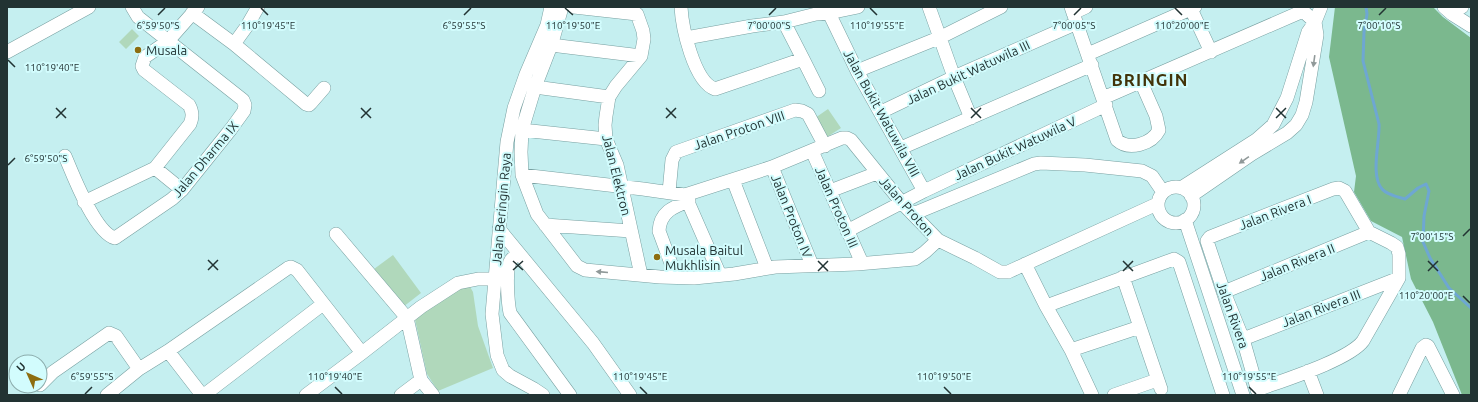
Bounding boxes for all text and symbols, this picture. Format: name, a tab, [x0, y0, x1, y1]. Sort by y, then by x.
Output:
text: 6°59'50"S	[136, 20, 180, 31]
text: 110°19'45"E	[241, 20, 296, 31]
text: 6°59'55"S	[442, 20, 486, 31]
text: 110°19'50"E	[546, 20, 601, 31]
text: 7°00'00"S	[747, 20, 791, 31]
text: 110°19'55"E	[850, 20, 905, 31]
text: 7°00'05"S	[1052, 20, 1096, 31]
text: 110°20'00"E	[1155, 20, 1210, 31]
text: 7°00'10"S	[1357, 20, 1401, 31]
street label: Jalan Bukit Watuwila III	[904, 37, 1032, 107]
place label: Musala	[146, 43, 187, 57]
marker: Musala	[133, 45, 143, 55]
street label: Jalan Bukit Watuwila VIII	[841, 47, 923, 179]
one-way arrow	[1311, 55, 1317, 67]
text: 110°19'40"E	[25, 62, 80, 73]
district label: BRINGIN	[1112, 70, 1188, 89]
street label: Jalan Proton VIII	[692, 108, 786, 152]
street label: Jalan Bukit Watuwila V	[952, 113, 1079, 182]
street label: Jalan Dharma IX	[169, 118, 241, 200]
street label: Jalan Elektron	[600, 133, 634, 217]
street label: Jalan Beringin Raya	[489, 152, 513, 266]
text: 6°59'50"S	[24, 153, 68, 164]
one-way arrow	[1238, 156, 1249, 164]
street label: Jalan Proton III	[813, 164, 861, 250]
street label: Jalan Proton IV	[769, 172, 815, 260]
street label: Jalan Proton	[877, 174, 937, 238]
street label: Jalan Rivera I	[1237, 192, 1313, 232]
text: 7°00'15"S	[1410, 231, 1454, 242]
street label: Jalan Rivera II	[1257, 241, 1337, 283]
place label: Musala Baitul Mukhlisin	[665, 243, 744, 272]
marker: Musala Baitul Mukhlisin	[652, 252, 662, 262]
one-way arrow	[596, 268, 608, 275]
street label: Jalan Rivera	[1214, 280, 1252, 350]
street label: Jalan Rivera III	[1280, 287, 1362, 329]
text: 110°20'00"E	[1399, 290, 1454, 301]
north arrow	[8, 354, 48, 394]
text: U	[14, 360, 28, 374]
text: 6°59'55"S	[70, 371, 114, 382]
text: 110°19'40"E	[308, 371, 363, 382]
text: 110°19'45"E	[613, 371, 668, 382]
text: 110°19'50"E	[917, 371, 972, 382]
text: 110°19'55"E	[1222, 371, 1277, 382]

